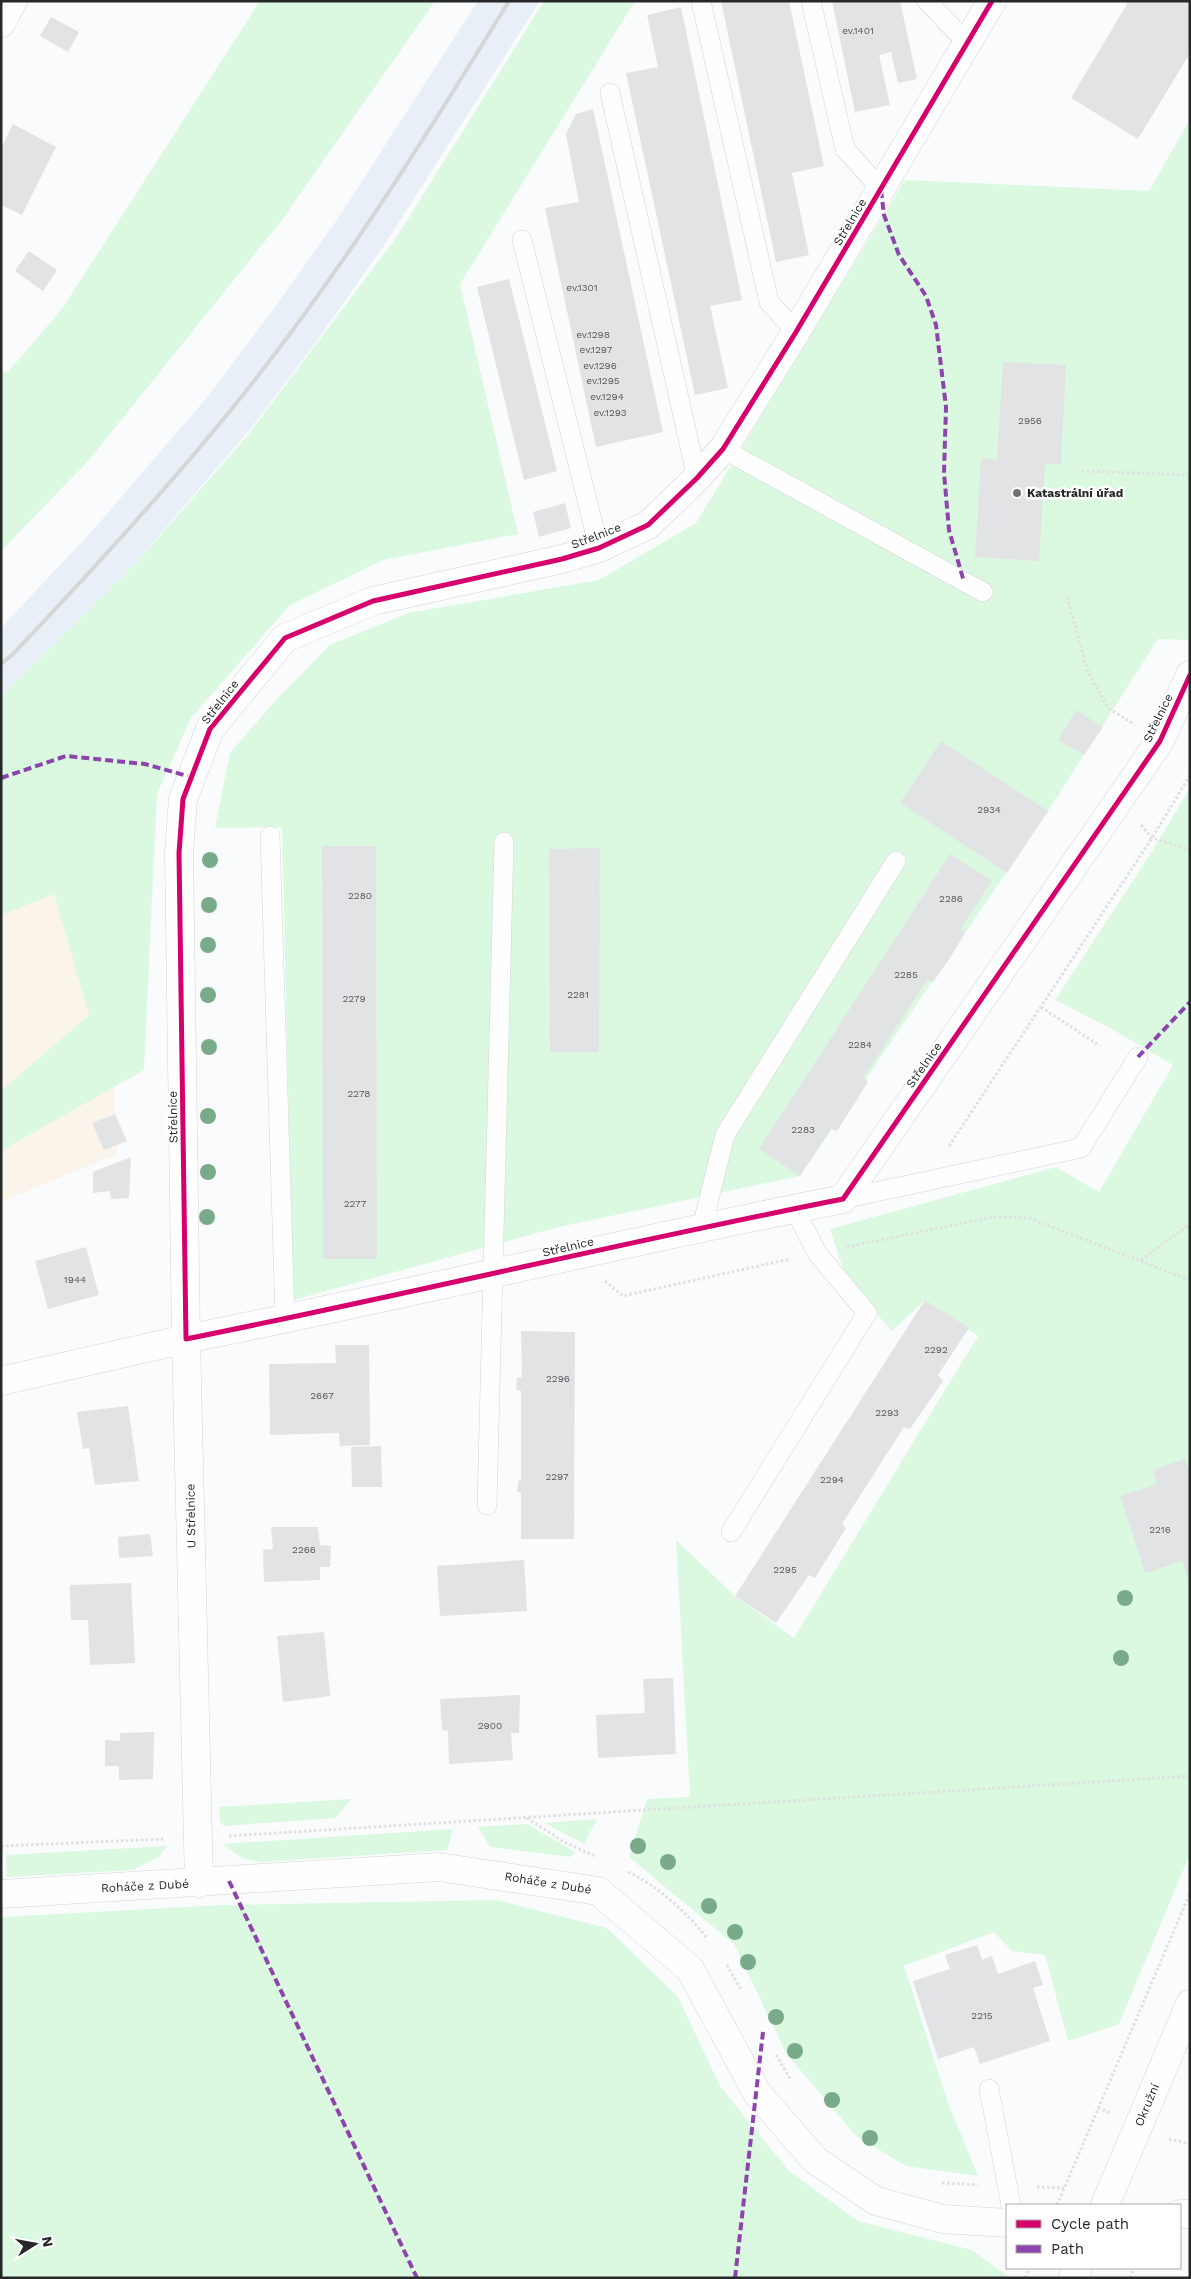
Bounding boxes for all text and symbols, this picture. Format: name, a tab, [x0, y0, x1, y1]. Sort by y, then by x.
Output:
house number: ev.1401	[842, 25, 874, 36]
street label: Střelnice	[831, 196, 870, 248]
house number: ev.1301	[566, 282, 598, 293]
house number: ev.1298	[576, 329, 610, 340]
house number: ev.1297	[580, 344, 613, 355]
house number: ev.1296	[583, 360, 617, 371]
house number: ev.1295	[586, 375, 620, 386]
house number: ev.1294	[590, 391, 624, 402]
house number: ev.1293	[593, 407, 627, 418]
house number: 2956	[1018, 415, 1042, 426]
place label: Katastrální úřad	[1027, 486, 1123, 500]
marker: Katastrální úřad	[1011, 487, 1023, 499]
street label: Střelnice	[569, 520, 623, 552]
street label: Střelnice	[198, 677, 242, 727]
street label: Střelnice	[1140, 691, 1176, 745]
house number: 2934	[977, 804, 1001, 815]
house number: 2280	[348, 890, 372, 901]
house number: 2286	[939, 893, 963, 904]
house number: 2285	[894, 969, 918, 980]
house number: 2281	[567, 989, 589, 1000]
house number: 2279	[342, 993, 366, 1004]
house number: 2284	[848, 1039, 872, 1050]
street label: Střelnice	[903, 1040, 945, 1090]
house number: 2278	[347, 1088, 371, 1099]
street label: Střelnice	[166, 1091, 180, 1143]
house number: 2283	[791, 1124, 815, 1135]
house number: 2277	[344, 1198, 367, 1209]
street label: Střelnice	[541, 1234, 595, 1260]
house number: 1944	[64, 1274, 86, 1285]
house number: 2292	[924, 1344, 948, 1355]
house number: 2296	[546, 1373, 570, 1384]
house number: 2667	[310, 1390, 334, 1401]
house number: 2293	[875, 1407, 899, 1418]
house number: 2297	[545, 1471, 569, 1482]
house number: 2294	[820, 1474, 844, 1485]
street label: U Střelnice	[183, 1483, 199, 1549]
house number: 2216	[1149, 1524, 1171, 1535]
house number: 2266	[292, 1544, 316, 1555]
house number: 2295	[773, 1564, 797, 1575]
house number: 2900	[478, 1720, 502, 1731]
street label: Roháče z Dubé	[503, 1869, 593, 1897]
street label: Roháče z Dubé	[101, 1877, 189, 1895]
house number: 2215	[971, 2010, 993, 2021]
street label: Okružní	[1132, 2082, 1162, 2128]
legend	[1006, 2204, 1181, 2269]
text: Cycle path	[1051, 2215, 1129, 2233]
north arrow	[10, 2219, 60, 2269]
text: N	[39, 2235, 57, 2248]
text: Path	[1051, 2240, 1084, 2258]

